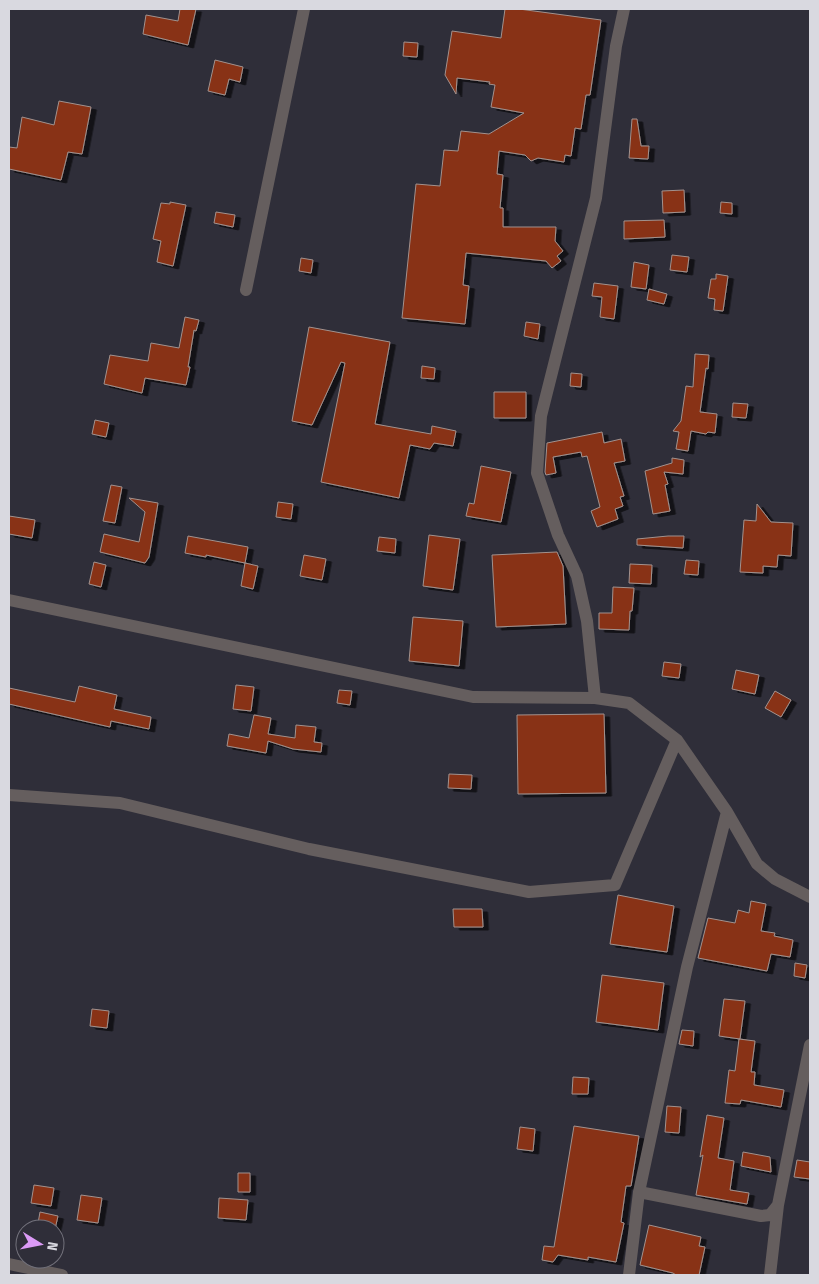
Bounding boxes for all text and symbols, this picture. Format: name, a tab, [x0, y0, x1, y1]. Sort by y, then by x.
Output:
north arrow	[15, 1219, 65, 1269]
text: N	[43, 1241, 61, 1252]

